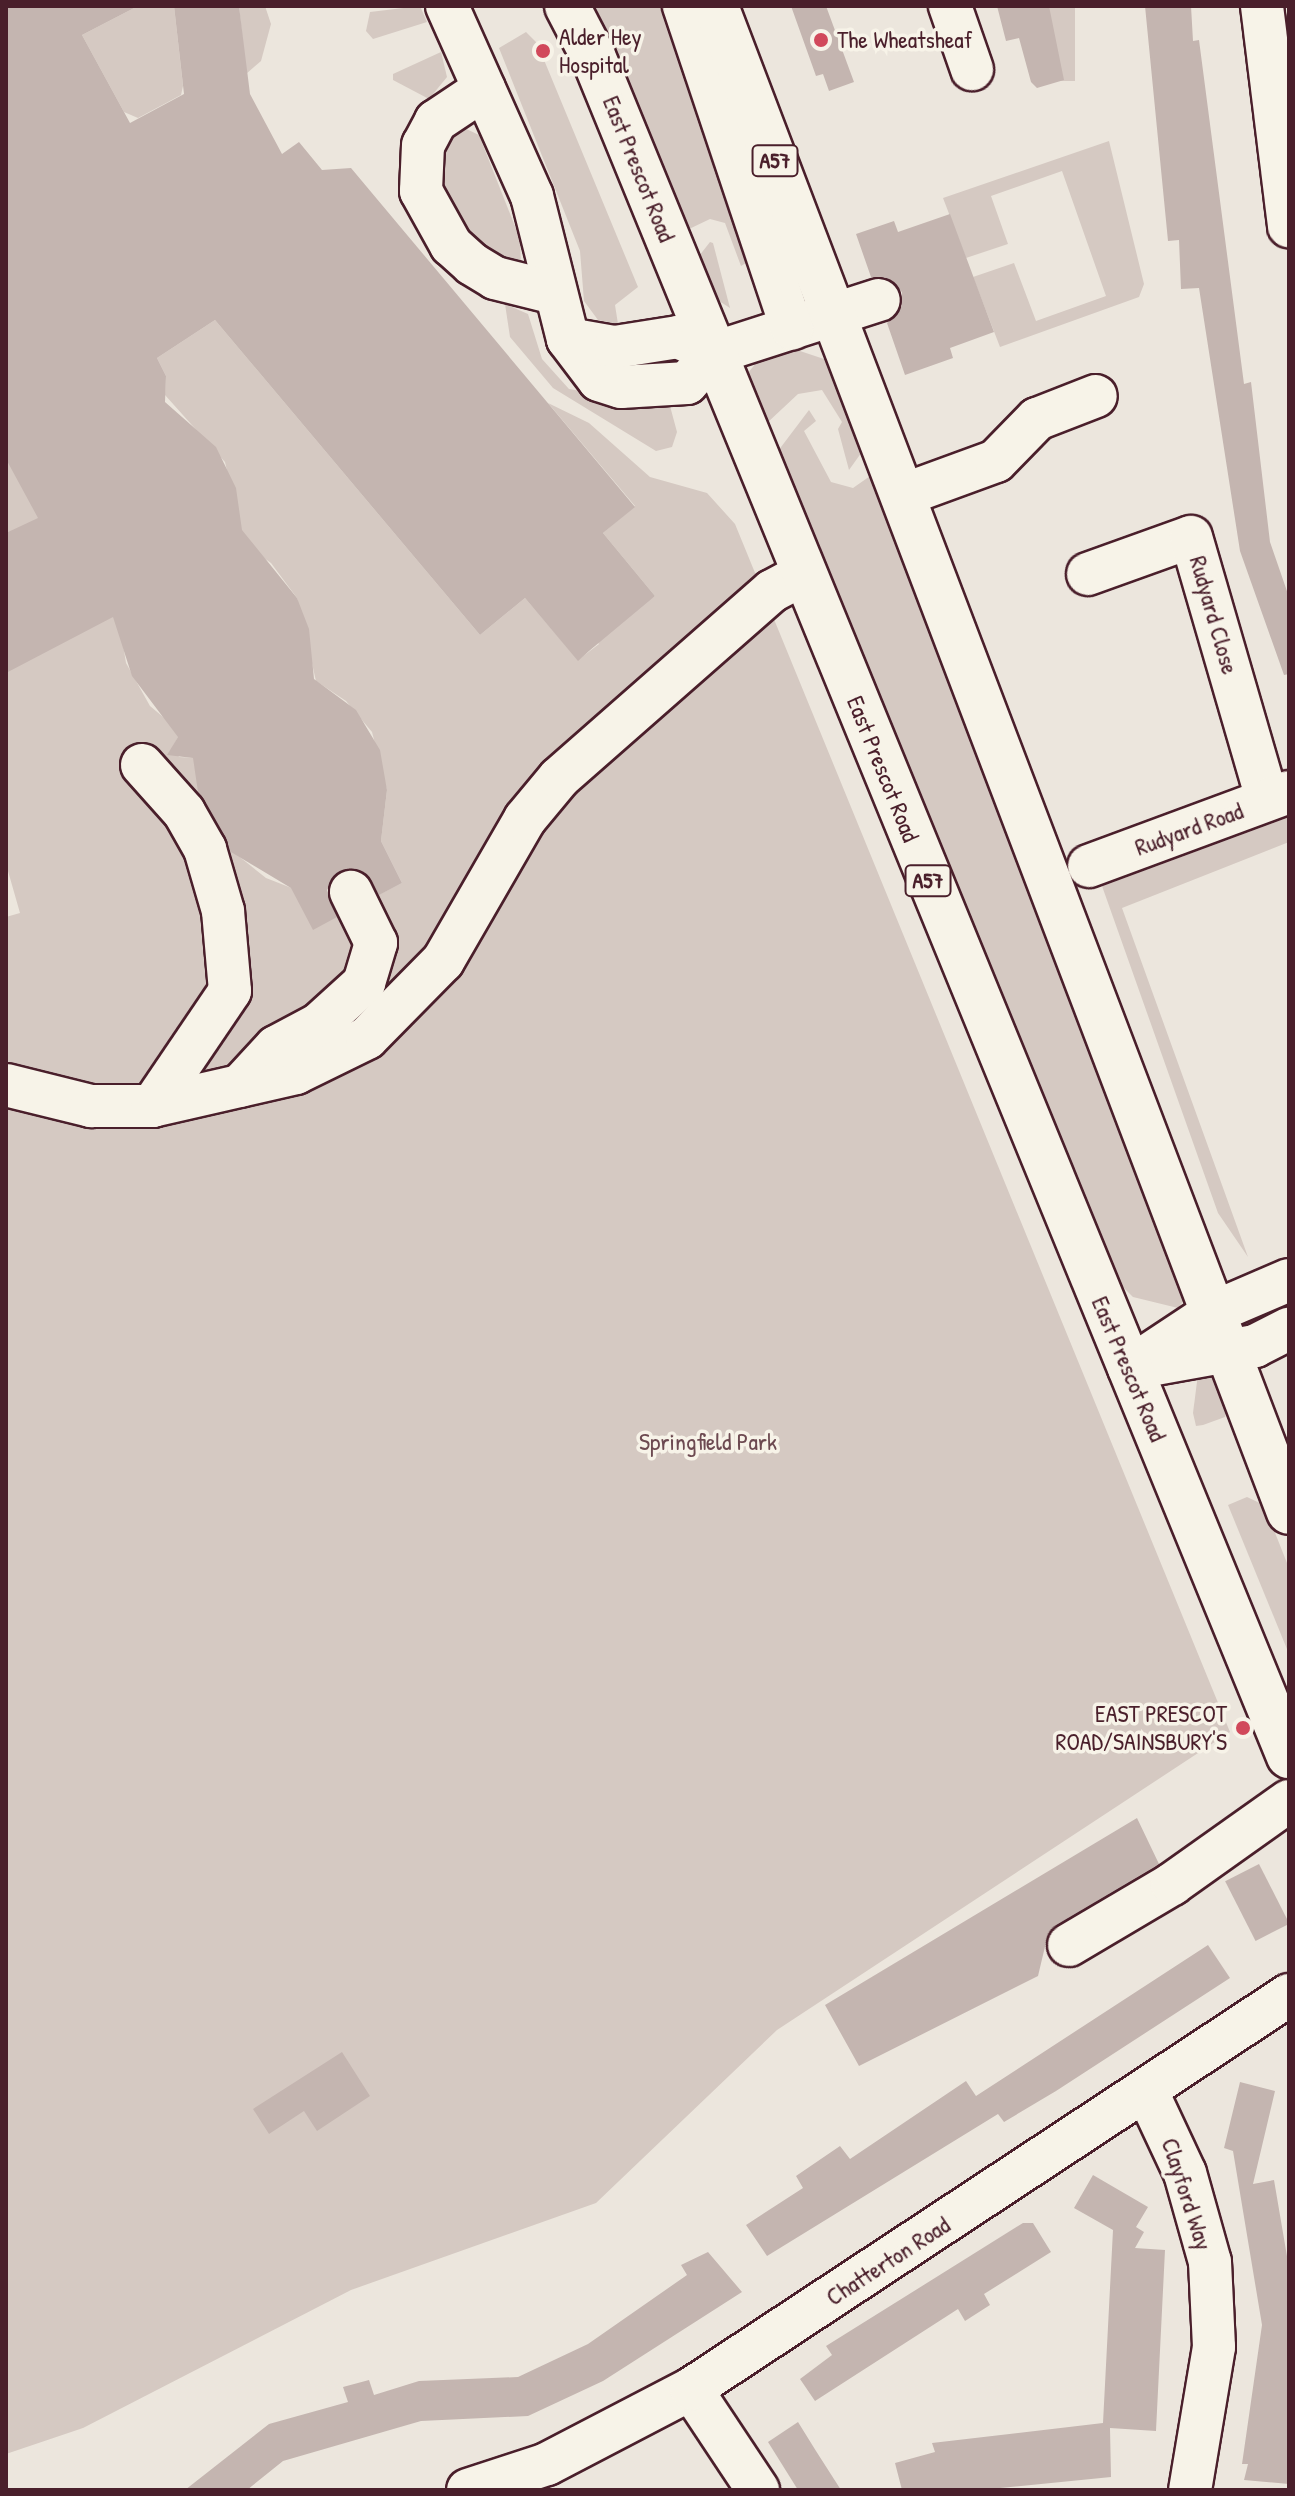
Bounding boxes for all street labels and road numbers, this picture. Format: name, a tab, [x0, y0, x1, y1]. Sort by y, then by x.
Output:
street label: East Prescot Road	[597, 92, 681, 246]
road number: A57	[751, 143, 799, 179]
street label: Rudyard Close	[1183, 553, 1245, 677]
street label: East Prescot Road	[841, 692, 925, 846]
street label: Rudyard Road	[1131, 796, 1247, 862]
road number: A57	[904, 863, 952, 899]
street label: East Prescot Road	[1086, 1292, 1172, 1446]
street label: Clayford Way	[1155, 2134, 1219, 2254]
street label: Chatterton Road	[821, 2210, 955, 2312]

